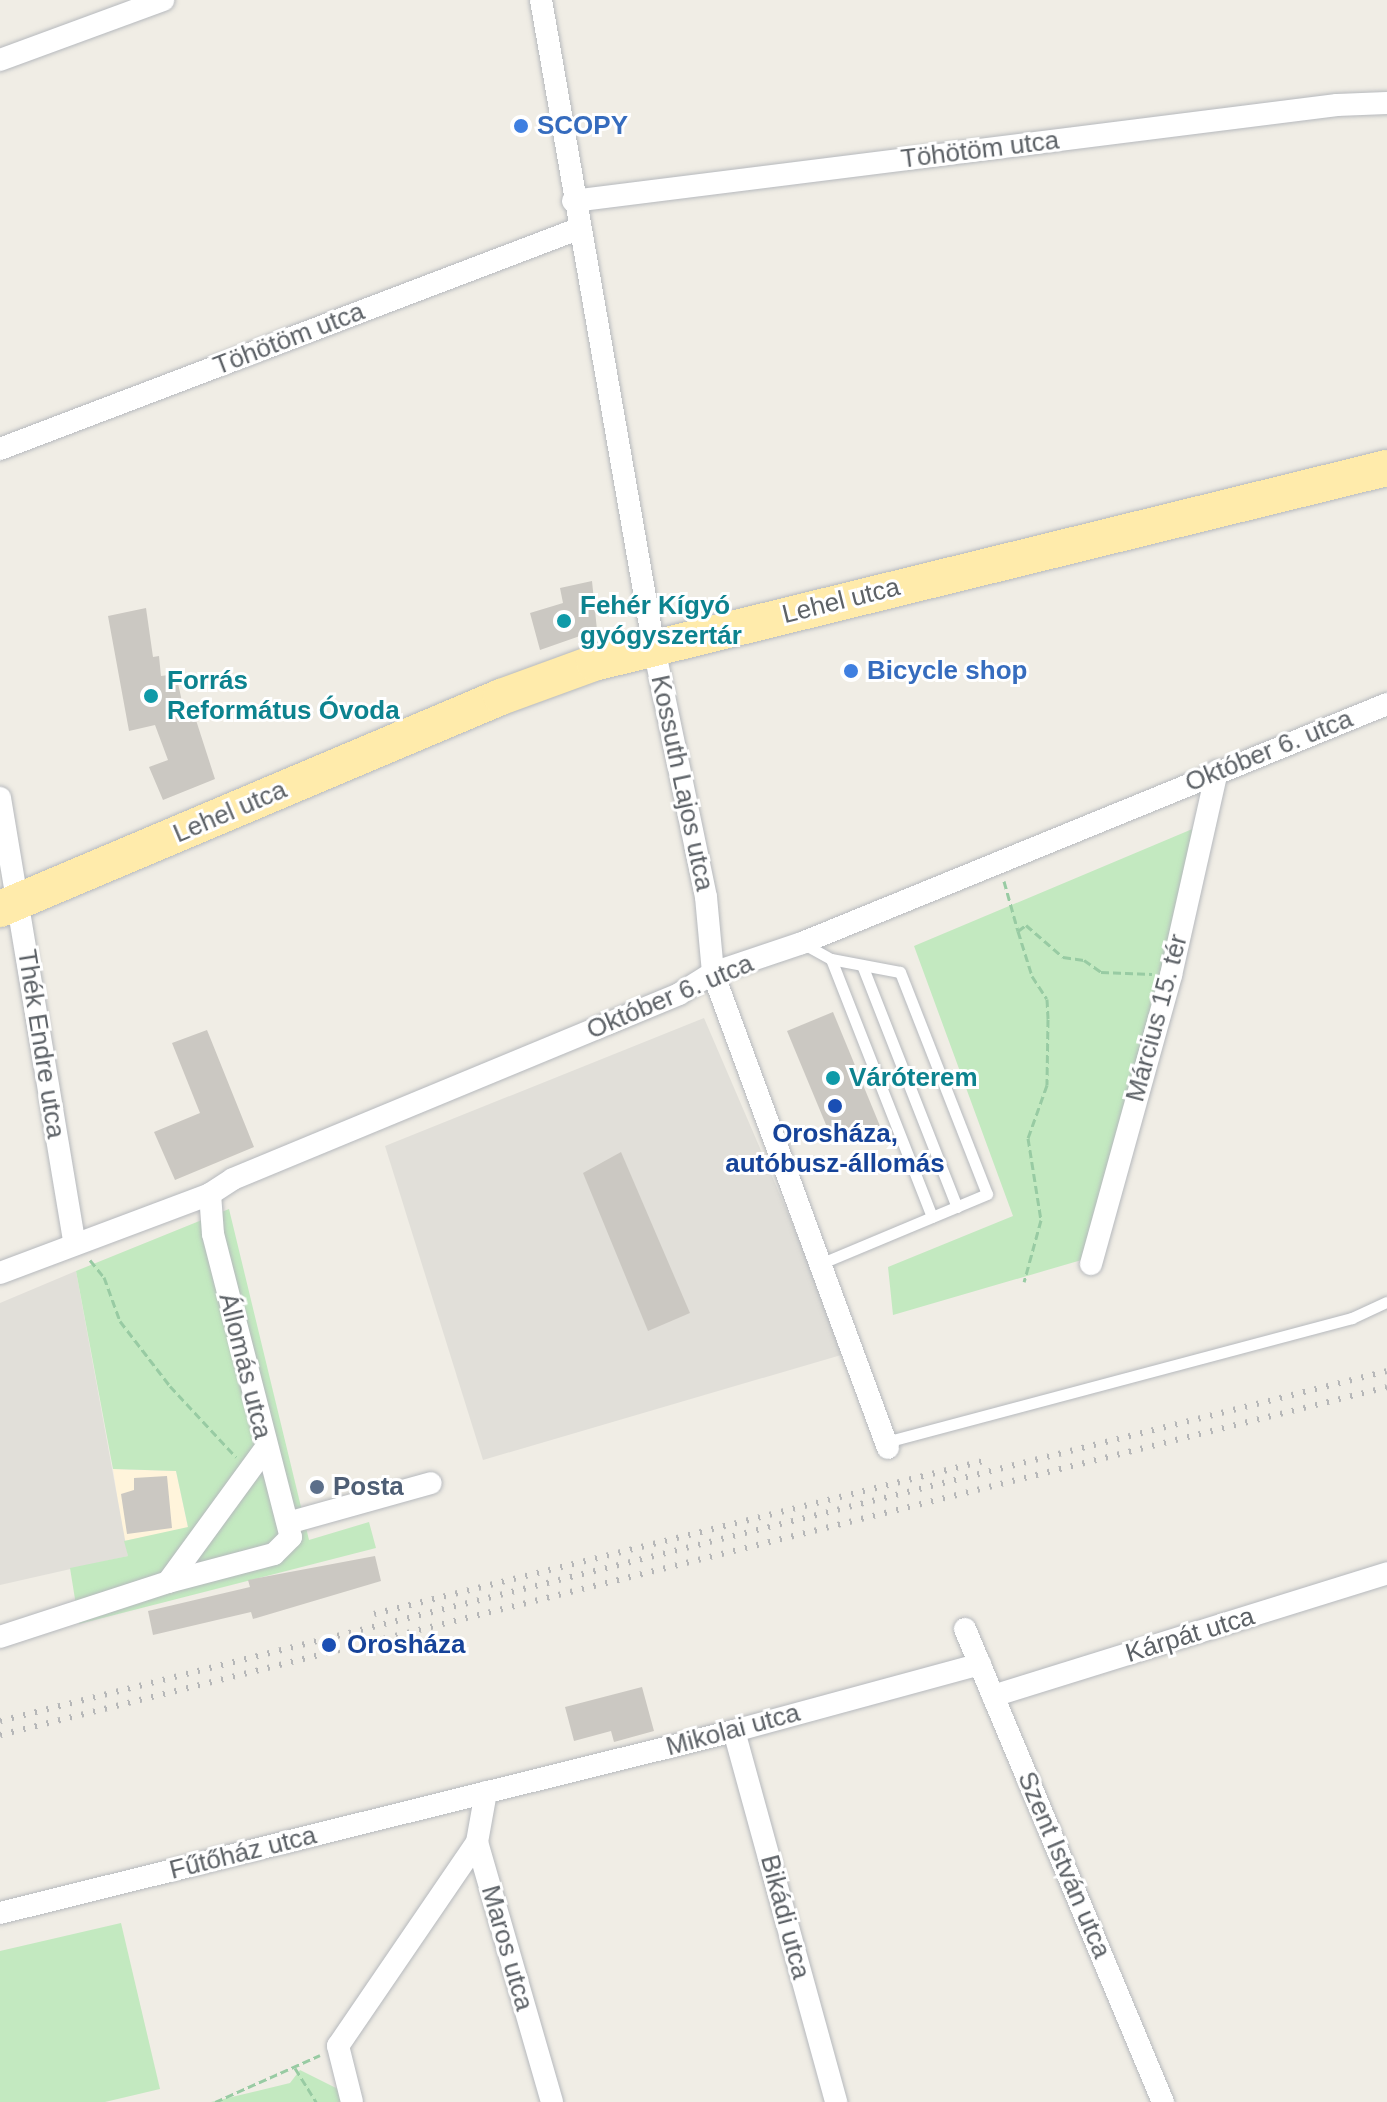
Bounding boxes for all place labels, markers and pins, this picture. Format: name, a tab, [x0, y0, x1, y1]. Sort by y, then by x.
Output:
place label: SCOPY	[537, 110, 628, 142]
marker: SCOPY	[512, 117, 530, 135]
place label: Fehér Kígyó gyógyszertár	[580, 590, 742, 652]
marker: Fehér Kígyó gyógyszertár	[555, 612, 573, 630]
place label: Bicycle shop	[867, 655, 1027, 687]
marker: Bicycle shop	[842, 662, 860, 680]
place label: Forrás Református Óvoda	[167, 665, 400, 726]
marker: Forrás Református Óvoda	[142, 687, 160, 705]
place label: Váróterem	[849, 1062, 978, 1094]
marker: Váróterem	[824, 1069, 842, 1087]
marker: Orosháza, autóbusz-állomás	[826, 1097, 844, 1115]
place label: Orosháza, autóbusz-állomás	[725, 1118, 945, 1180]
place label: Posta	[333, 1471, 404, 1503]
marker: Posta	[308, 1478, 326, 1496]
place label: Orosháza	[347, 1629, 465, 1661]
marker: Orosháza	[318, 1634, 340, 1656]

